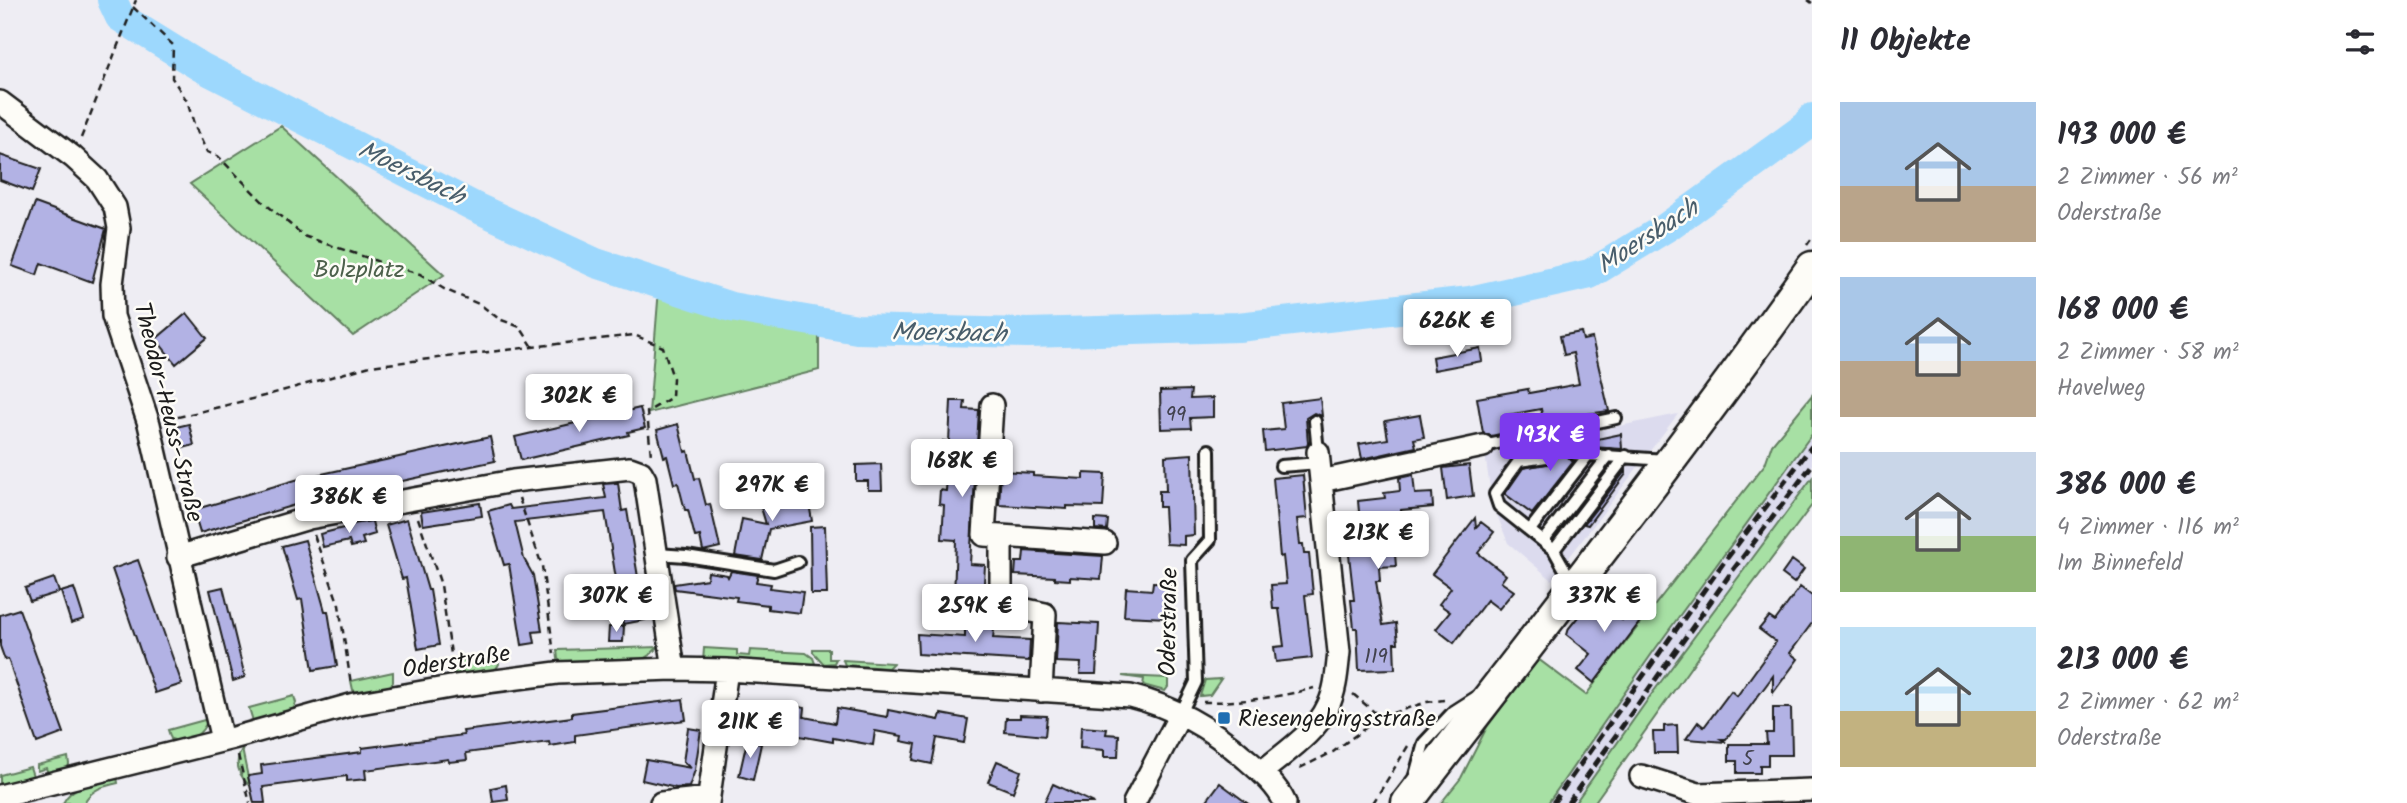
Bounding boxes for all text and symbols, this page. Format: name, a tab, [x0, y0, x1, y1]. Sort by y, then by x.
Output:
text: 11 Objekte	[1840, 18, 1971, 66]
icon: filters	[2341, 23, 2379, 61]
text: 193 000 €	[2057, 112, 2186, 160]
water label: Moersbach	[350, 130, 474, 219]
icon: home	[1896, 130, 1980, 214]
text: 2 Zimmer · 56 m²	[2057, 160, 2238, 196]
water label: Moersbach	[1588, 188, 1709, 287]
text: Oderstraße	[2057, 196, 2161, 232]
park label: Bolzplatz	[313, 251, 405, 290]
text: 168 000 €	[2057, 287, 2188, 335]
street label: Theodor-Heuss-Straße	[121, 298, 214, 526]
pin: 626K €	[1400, 300, 1514, 359]
text: 626K €	[1419, 304, 1495, 340]
icon: home	[1896, 305, 1980, 389]
water label: Moersbach	[891, 312, 1009, 356]
text: 2 Zimmer · 58 m²	[2057, 335, 2239, 371]
text: Havelweg	[2057, 371, 2146, 407]
pin: 302K €	[522, 374, 636, 434]
text: 302K €	[541, 379, 617, 415]
house number: 99	[1166, 399, 1186, 432]
pin: 193K €	[1493, 414, 1607, 473]
text: 193K €	[1516, 418, 1584, 454]
pin: 168K €	[905, 440, 1019, 499]
text: 168K €	[927, 444, 997, 480]
text: 386 000 €	[2057, 462, 2196, 510]
pin: 297K €	[715, 463, 829, 523]
text: 297K €	[735, 468, 809, 504]
pin: 386K €	[292, 476, 406, 535]
text: 386K €	[311, 480, 387, 516]
icon: home	[1896, 480, 1980, 564]
text: 4 Zimmer · 116 m²	[2057, 510, 2239, 546]
pin: 213K €	[1321, 512, 1435, 571]
text: 213K €	[1343, 516, 1413, 552]
text: Im Binnefeld	[2057, 546, 2183, 582]
street label: Oderstraße	[1149, 567, 1190, 677]
pin: 307K €	[559, 574, 673, 634]
pin: 337K €	[1547, 574, 1661, 634]
text: 307K €	[580, 579, 652, 615]
text: 337K €	[1567, 579, 1641, 615]
pin: 259K €	[918, 584, 1032, 644]
text: 259K €	[938, 589, 1012, 625]
street label: Oderstraße	[399, 635, 513, 690]
text: 213 000 €	[2057, 637, 2188, 685]
house number: 119	[1364, 641, 1388, 674]
icon: home	[1896, 655, 1980, 739]
text: 2 Zimmer · 62 m²	[2057, 685, 2239, 721]
pin: 211K €	[693, 700, 807, 760]
place label: Riesengebirgsstraße	[1238, 700, 1436, 739]
text: 211K €	[718, 705, 782, 741]
marker: Riesengebirgsstraße	[1216, 710, 1232, 726]
text: Oderstraße	[2057, 721, 2161, 757]
house number: 5	[1742, 743, 1755, 776]

